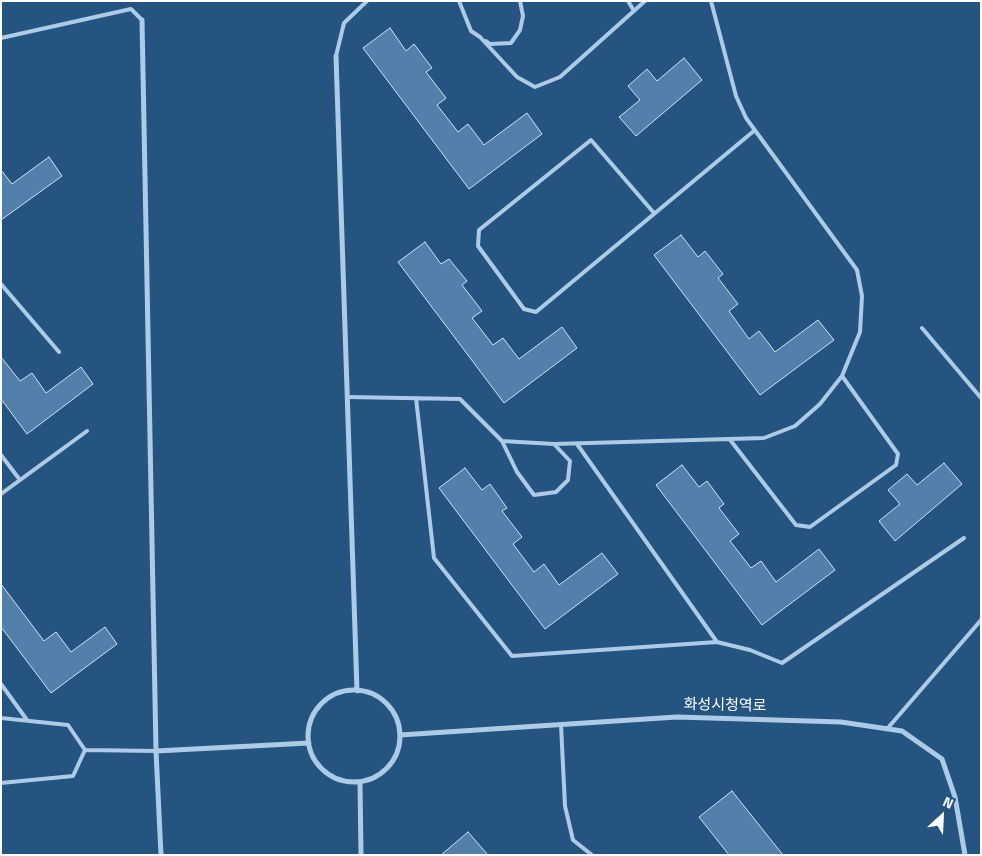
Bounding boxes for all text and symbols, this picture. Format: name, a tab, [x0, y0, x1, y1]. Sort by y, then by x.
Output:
street label: 화성시청역로	[683, 696, 767, 716]
text: N	[940, 790, 957, 814]
north arrow	[917, 791, 967, 841]

